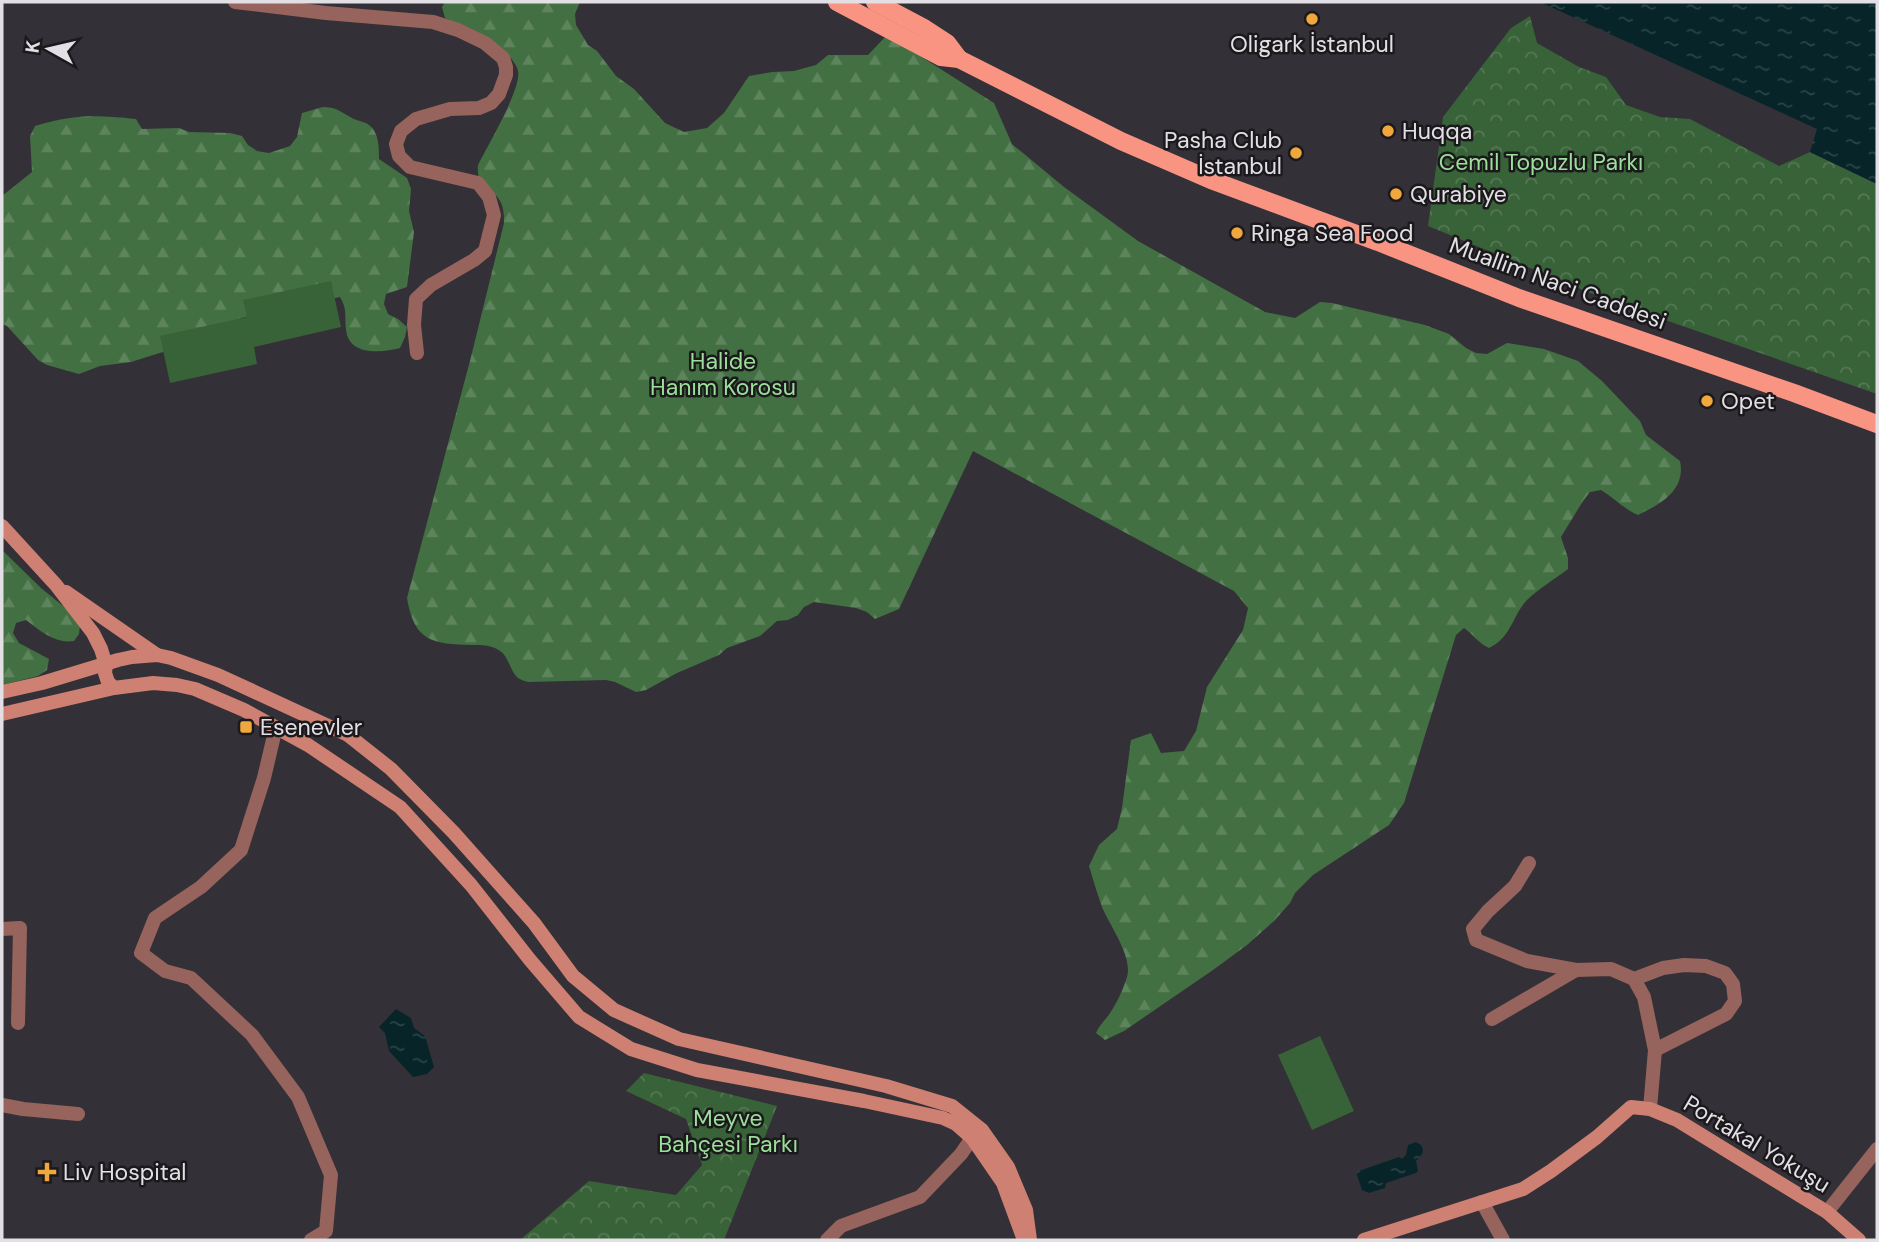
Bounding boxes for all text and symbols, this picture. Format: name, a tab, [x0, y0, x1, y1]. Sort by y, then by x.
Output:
marker: Oligark İstanbul	[1304, 11, 1320, 27]
north arrow	[14, 14, 84, 84]
place label: Oligark İstanbul	[1230, 29, 1394, 59]
text: K	[19, 39, 46, 55]
place label: Huqqa	[1402, 116, 1472, 146]
marker: Huqqa	[1380, 123, 1396, 139]
place label: Pasha Club İstanbul	[1164, 125, 1282, 181]
marker: Pasha Club İstanbul	[1288, 145, 1304, 161]
park label: Cemil Topuzlu Parkı	[1439, 147, 1643, 177]
place label: Qurabiye	[1410, 179, 1507, 209]
marker: Qurabiye	[1388, 186, 1404, 202]
place label: Ringa Sea Food	[1251, 218, 1413, 248]
marker: Ringa Sea Food	[1229, 225, 1245, 241]
street label: Muallim Naci Caddesi	[1445, 230, 1671, 336]
park label: Halide Hanım Korosu	[650, 346, 796, 402]
place label: Opet	[1721, 386, 1775, 416]
marker: Opet	[1699, 393, 1715, 409]
place label: Esenevler	[260, 712, 362, 742]
marker: Esenevler	[238, 719, 254, 735]
street label: Portakal Yokuşu	[1678, 1088, 1836, 1200]
park label: Meyve Bahçesi Parkı	[658, 1103, 798, 1159]
place label: Liv Hospital	[63, 1157, 186, 1187]
marker: Liv Hospital	[37, 1162, 57, 1182]

